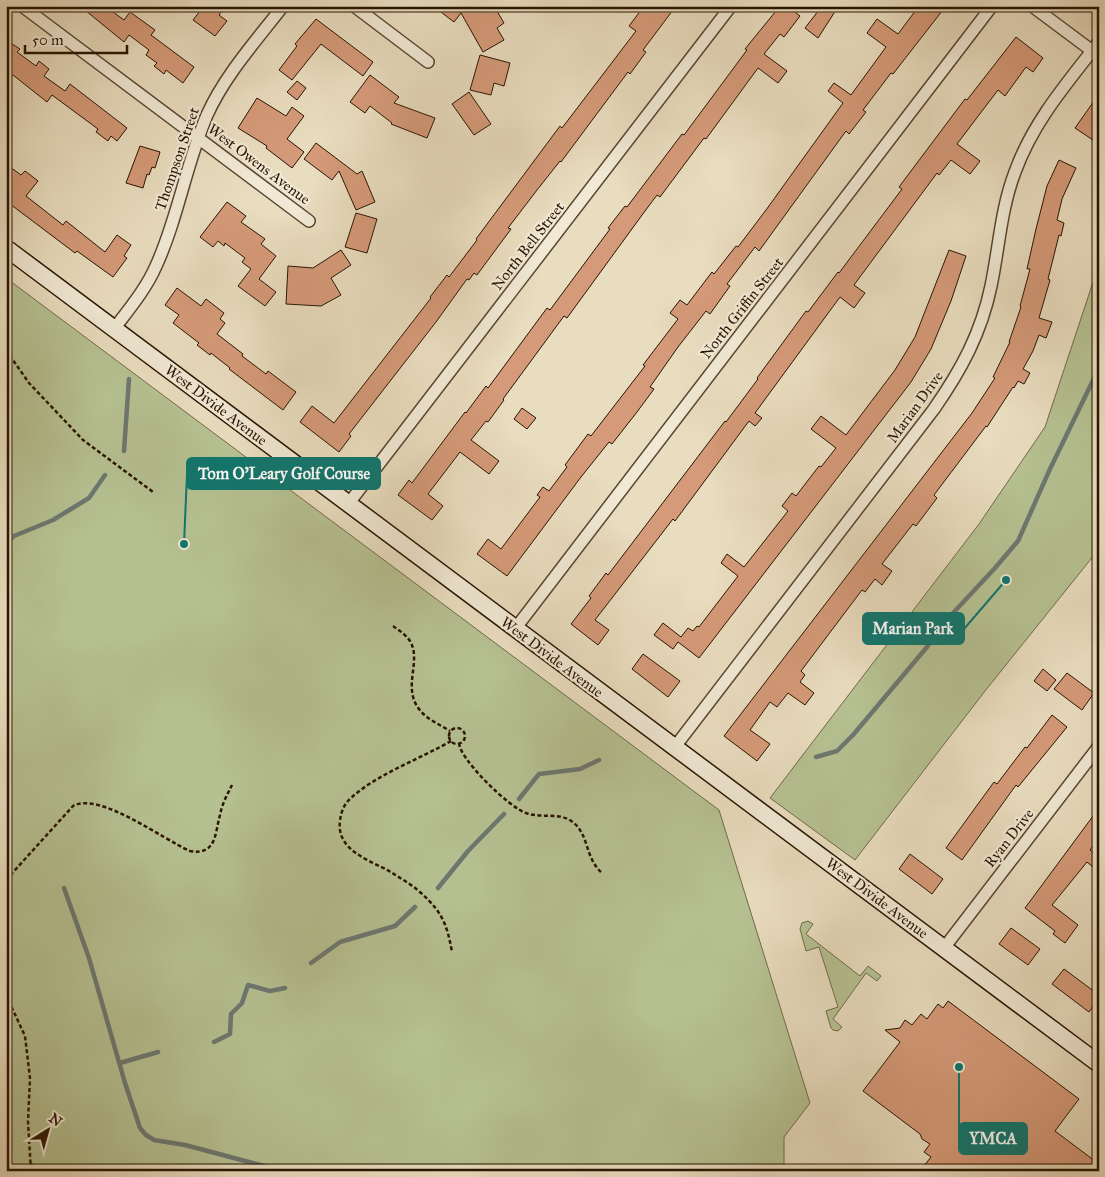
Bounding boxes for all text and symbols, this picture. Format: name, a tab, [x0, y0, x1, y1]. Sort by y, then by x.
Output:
scale bar	[25, 22, 128, 54]
text: 50 m	[32, 31, 64, 49]
street label: Thompson Street	[151, 104, 203, 213]
street label: West Owens Avenue	[204, 120, 314, 208]
street label: North Bell Street	[488, 198, 569, 294]
street label: North Griffin Street	[697, 253, 788, 362]
street label: West Divide Avenue	[161, 361, 271, 449]
street label: Marian Drive	[883, 368, 947, 446]
callout: Tom O'Leary Golf Course	[187, 458, 380, 489]
text: Tom O'Leary Golf Course	[197, 464, 370, 484]
street label: West Divide Avenue	[497, 613, 607, 701]
callout: Marian Park	[863, 613, 964, 644]
text: Marian Park	[872, 619, 954, 638]
street label: Ryan Drive	[981, 805, 1037, 871]
street label: West Divide Avenue	[822, 854, 932, 942]
north arrow	[22, 1104, 72, 1154]
text: N	[46, 1110, 65, 1130]
callout: YMCA	[959, 1123, 1027, 1154]
text: YMCA	[968, 1129, 1017, 1148]

